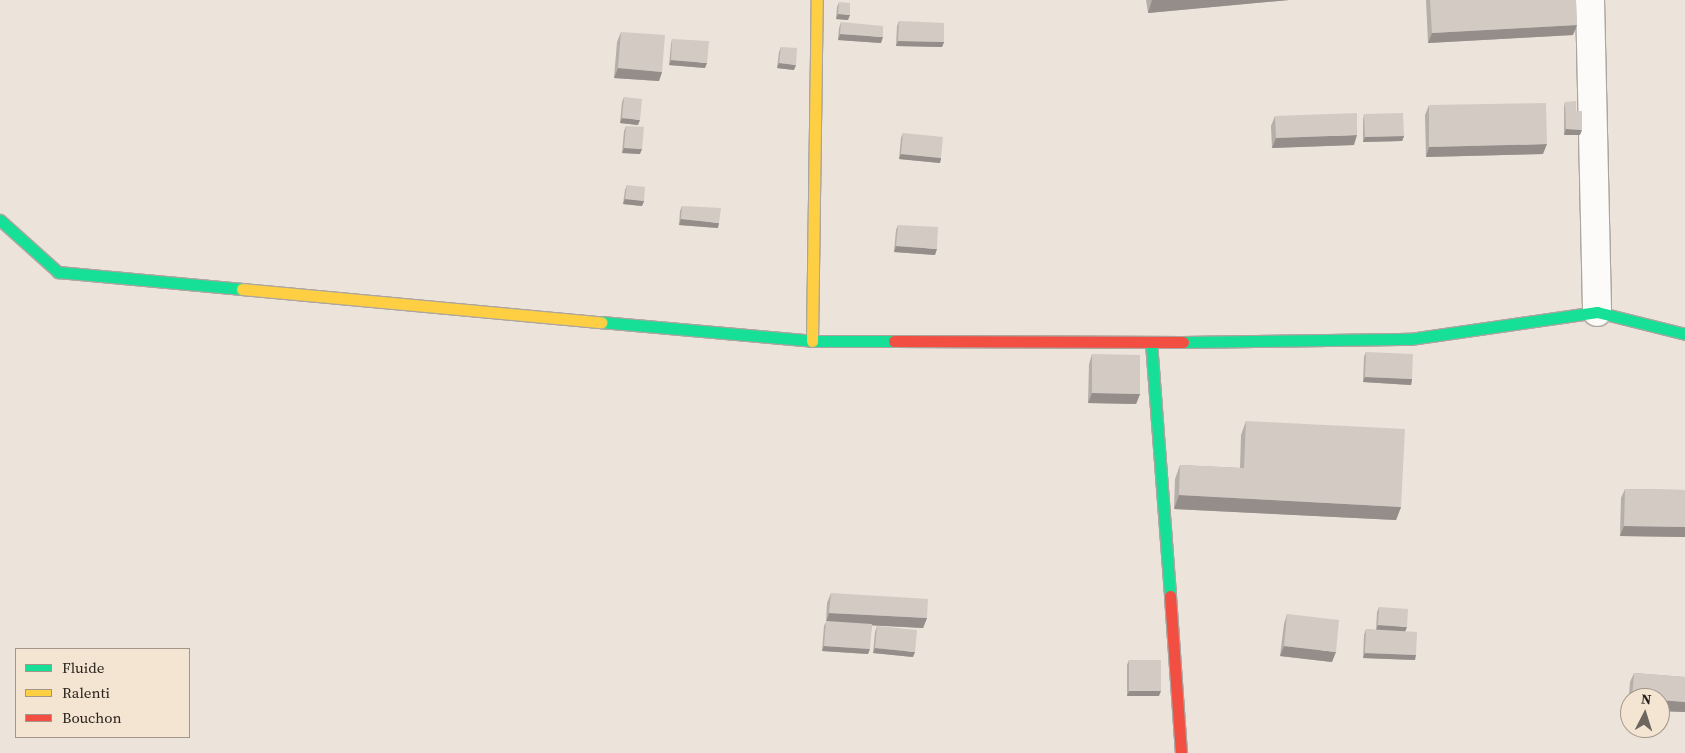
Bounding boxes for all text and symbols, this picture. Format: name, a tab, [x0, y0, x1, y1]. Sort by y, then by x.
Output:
legend	[15, 648, 190, 738]
text: Fluide	[62, 657, 104, 678]
text: Ralenti	[62, 682, 110, 703]
north arrow	[1620, 688, 1670, 738]
text: N	[1640, 689, 1652, 709]
text: Bouchon	[62, 707, 122, 728]

